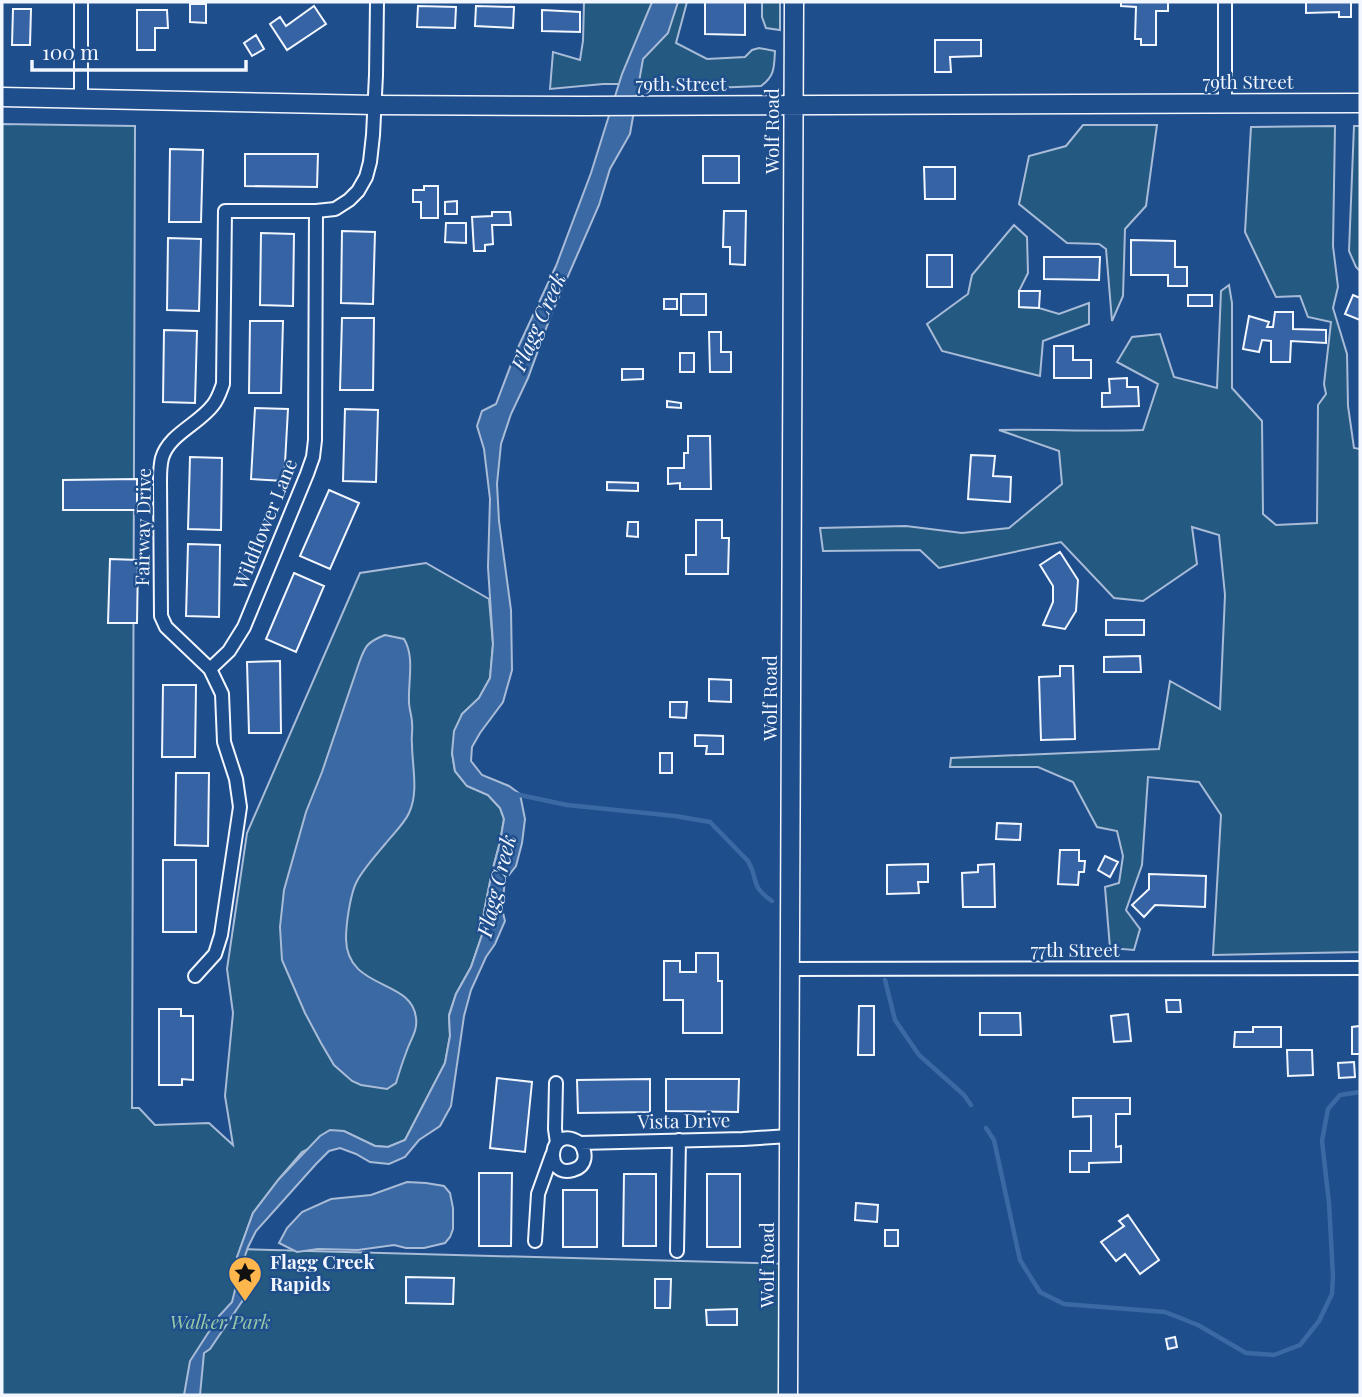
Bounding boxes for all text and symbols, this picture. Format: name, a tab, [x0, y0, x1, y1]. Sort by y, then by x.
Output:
scale bar	[32, 28, 245, 72]
text: 100 m	[42, 37, 99, 65]
street label: 79th Street	[1202, 68, 1294, 94]
street label: 79th Street	[635, 70, 727, 96]
street label: Wolf Road	[758, 88, 784, 175]
water label: Flagg Creek	[503, 268, 571, 375]
street label: Wildflower Lane	[226, 454, 302, 594]
street label: Fairway Drive	[128, 468, 156, 586]
street label: Wolf Road	[756, 655, 782, 742]
water label: Flagg Creek	[469, 831, 521, 940]
street label: 77th Street	[1030, 936, 1120, 962]
street label: Vista Drive	[636, 1106, 731, 1134]
street label: Wolf Road	[753, 1222, 779, 1309]
place label: Flagg Creek Rapids	[270, 1248, 375, 1296]
place icon: Flagg Creek Rapids	[226, 1254, 264, 1303]
park label: Walker Park	[169, 1308, 271, 1334]

